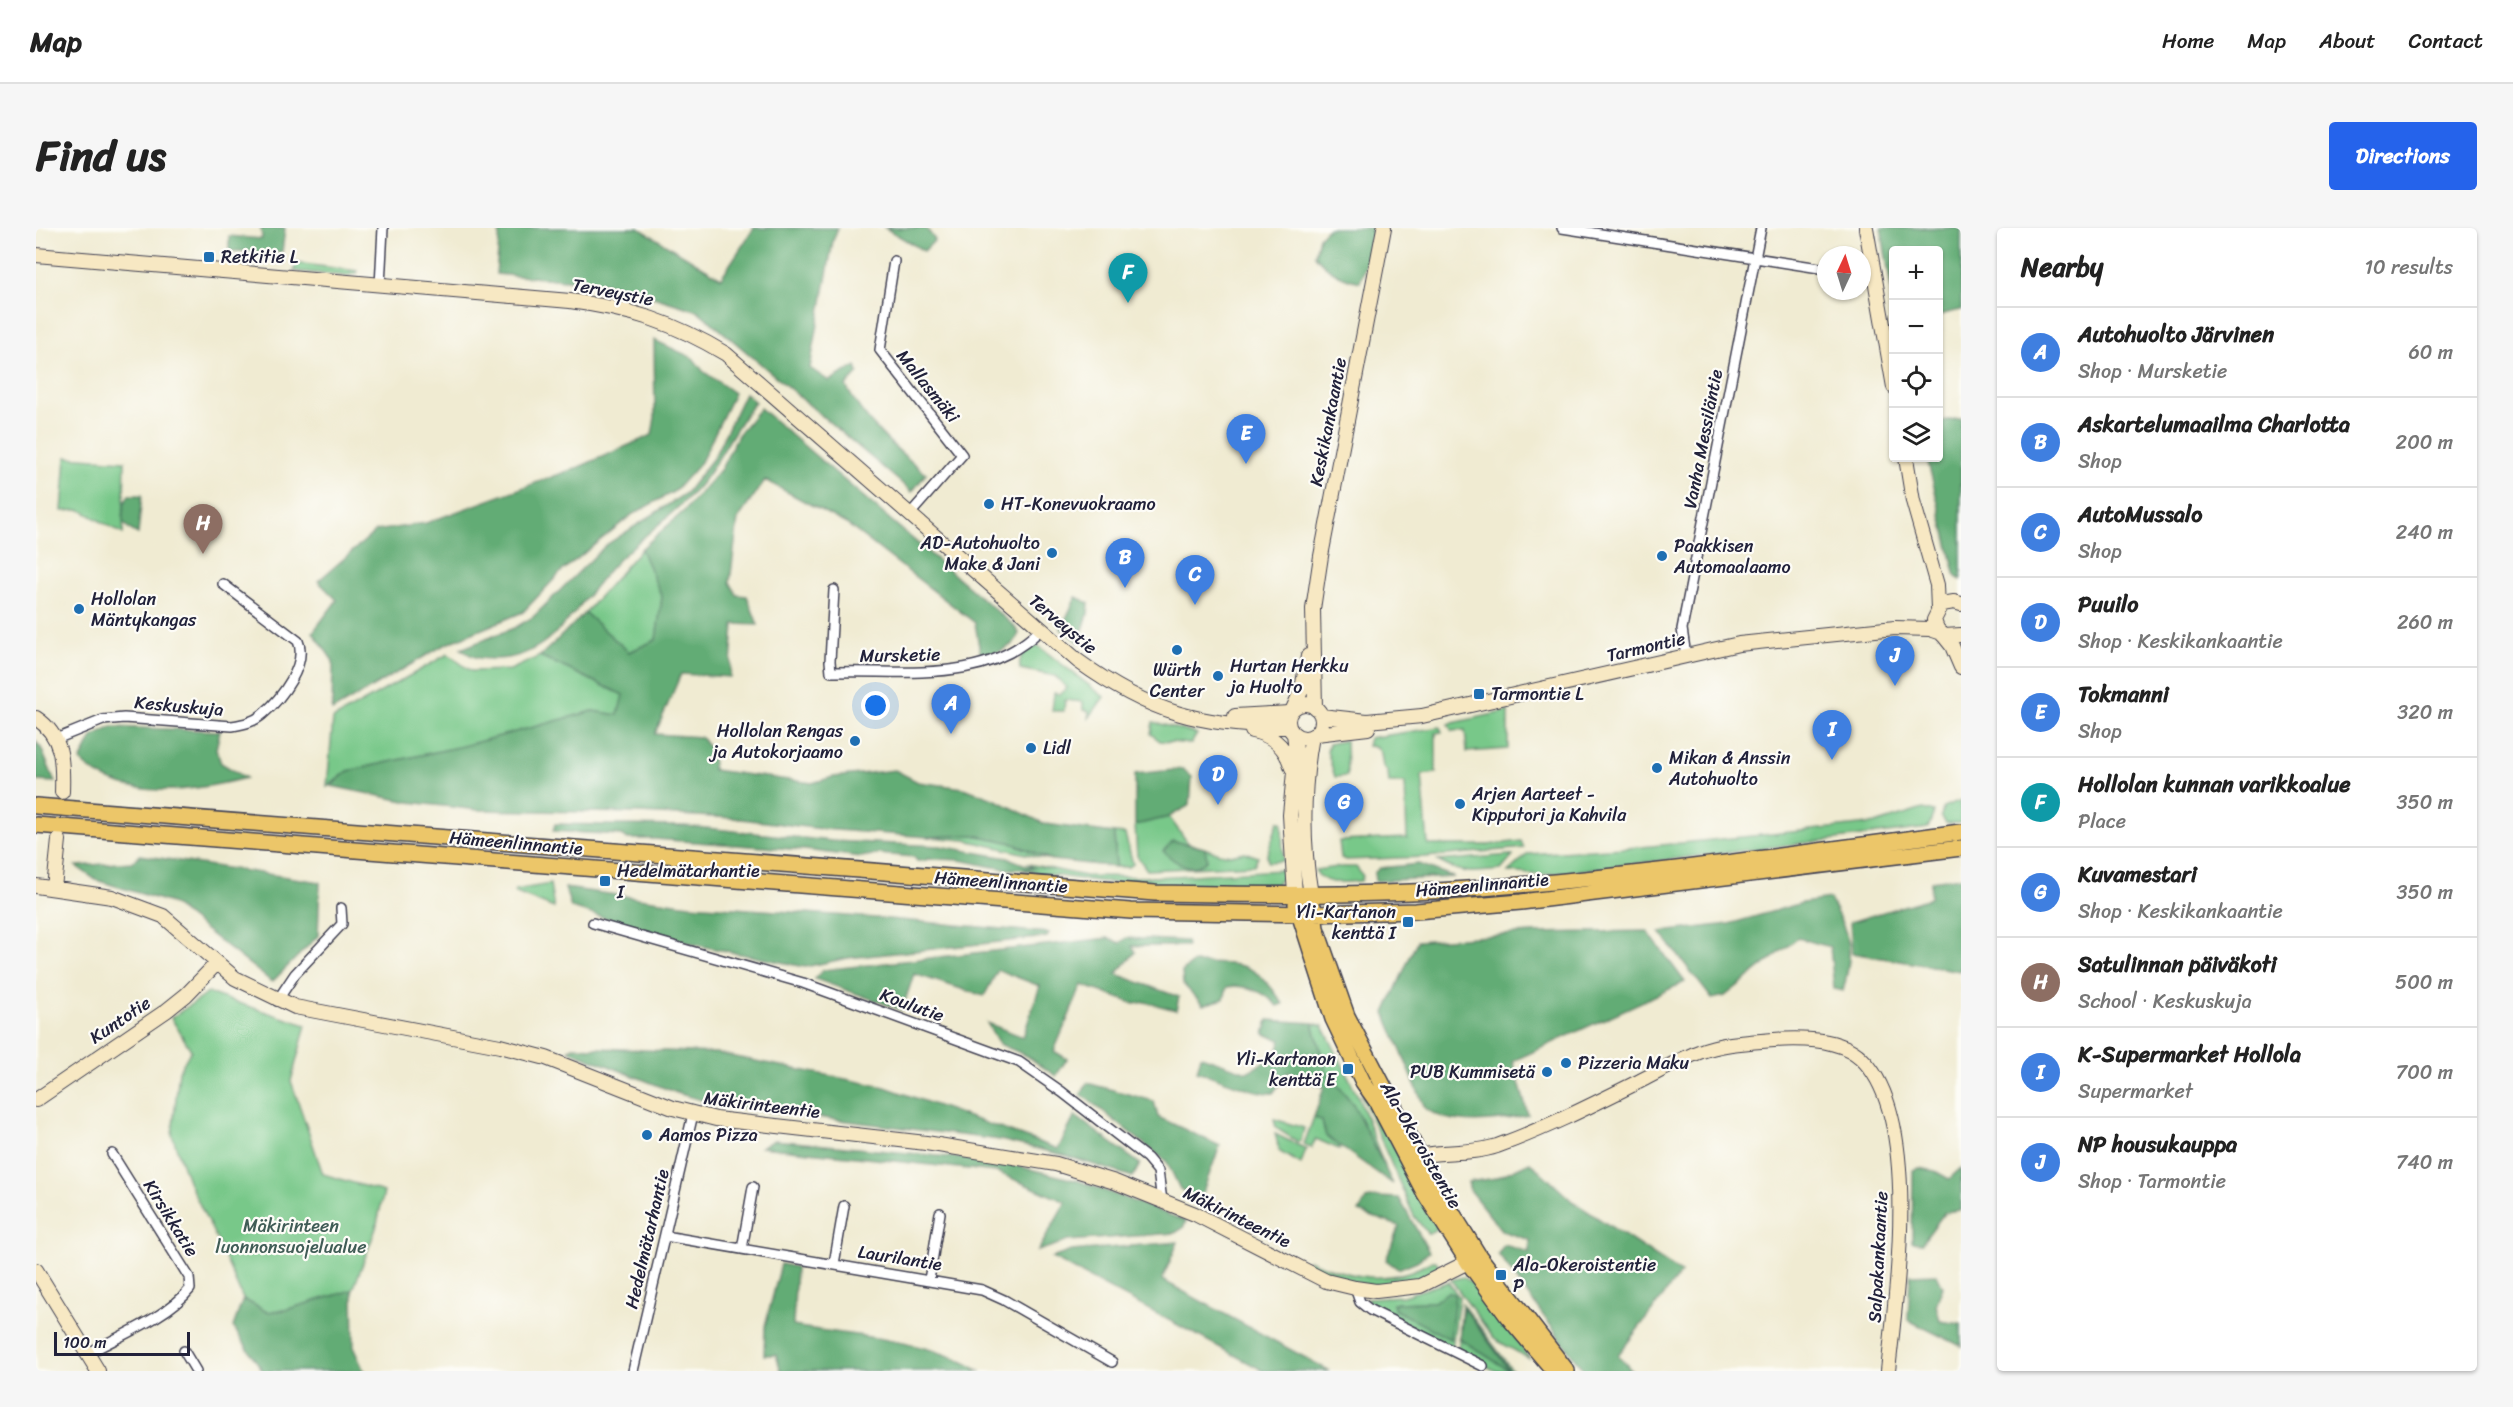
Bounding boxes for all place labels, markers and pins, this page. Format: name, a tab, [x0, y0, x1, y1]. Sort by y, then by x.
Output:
place label: Retkitie L	[221, 241, 299, 273]
marker: Retkitie L	[202, 250, 216, 264]
pin: F	[1108, 254, 1148, 303]
pin: E	[1226, 414, 1266, 464]
place label: HT-Konevuokraamo	[1001, 488, 1156, 520]
marker: HT-Konevuokraamo	[982, 497, 996, 511]
pin: H	[184, 504, 222, 554]
place label: AD-Autohuolto Make & Jani	[919, 527, 1041, 580]
place label: Paakkisen Automaalaamo	[1673, 530, 1791, 583]
pin: B	[1106, 538, 1144, 588]
marker: AD-Autohuolto Make & Jani	[1045, 546, 1059, 560]
marker: Paakkisen Automaalaamo	[1655, 549, 1669, 563]
pin: C	[1176, 556, 1214, 605]
place label: Hollolan Mäntykangas	[91, 583, 197, 636]
marker: Hollolan Mäntykangas	[72, 602, 86, 616]
pin: J	[1876, 636, 1914, 686]
marker: Würth Center	[1170, 643, 1184, 657]
place label: Hurtan Herkku ja Huolto	[1226, 650, 1349, 703]
place label: Würth Center	[1150, 654, 1206, 707]
marker: Hurtan Herkku ja Huolto	[1211, 669, 1225, 683]
place label: Tarmontie L	[1491, 678, 1584, 710]
pin: A	[932, 684, 970, 734]
marker: Tarmontie L	[1472, 687, 1486, 701]
pin: I	[1812, 710, 1852, 760]
place label: Hollolan Rengas ja Autokorjaamo	[708, 715, 844, 768]
place label: Lidl	[1043, 732, 1072, 764]
marker: Hollolan Rengas ja Autokorjaamo	[848, 734, 862, 748]
marker: Lidl	[1024, 741, 1038, 755]
place label: Mikan & Anssin Autohuolto	[1668, 742, 1791, 795]
pin: D	[1198, 756, 1238, 805]
marker: Mikan & Anssin Autohuolto	[1650, 761, 1664, 775]
place label: Arjen Aarteet - Kipputori ja Kahvila	[1471, 778, 1627, 831]
pin: G	[1324, 784, 1364, 833]
marker: Arjen Aarteet - Kipputori ja Kahvila	[1453, 797, 1467, 811]
place label: Hedelmätarhantie I	[616, 855, 760, 908]
marker: Hedelmätarhantie I	[598, 874, 612, 888]
place label: Yli-Kartanon kenttä I	[1296, 896, 1398, 949]
marker: Yli-Kartanon kenttä I	[1401, 915, 1415, 929]
place label: Yli-Kartanon kenttä E	[1236, 1043, 1337, 1096]
place label: Pizzeria Maku	[1578, 1047, 1690, 1079]
place label: PUB Kummisetä	[1410, 1056, 1536, 1088]
marker: Pizzeria Maku	[1559, 1056, 1573, 1070]
marker: Yli-Kartanon kenttä E	[1341, 1062, 1355, 1076]
marker: PUB Kummisetä	[1540, 1065, 1554, 1079]
place label: Aamos Pizza	[658, 1119, 758, 1151]
marker: Aamos Pizza	[640, 1128, 654, 1142]
place label: Ala-Okeroistentie P	[1512, 1249, 1656, 1302]
marker: Ala-Okeroistentie P	[1494, 1268, 1508, 1282]

